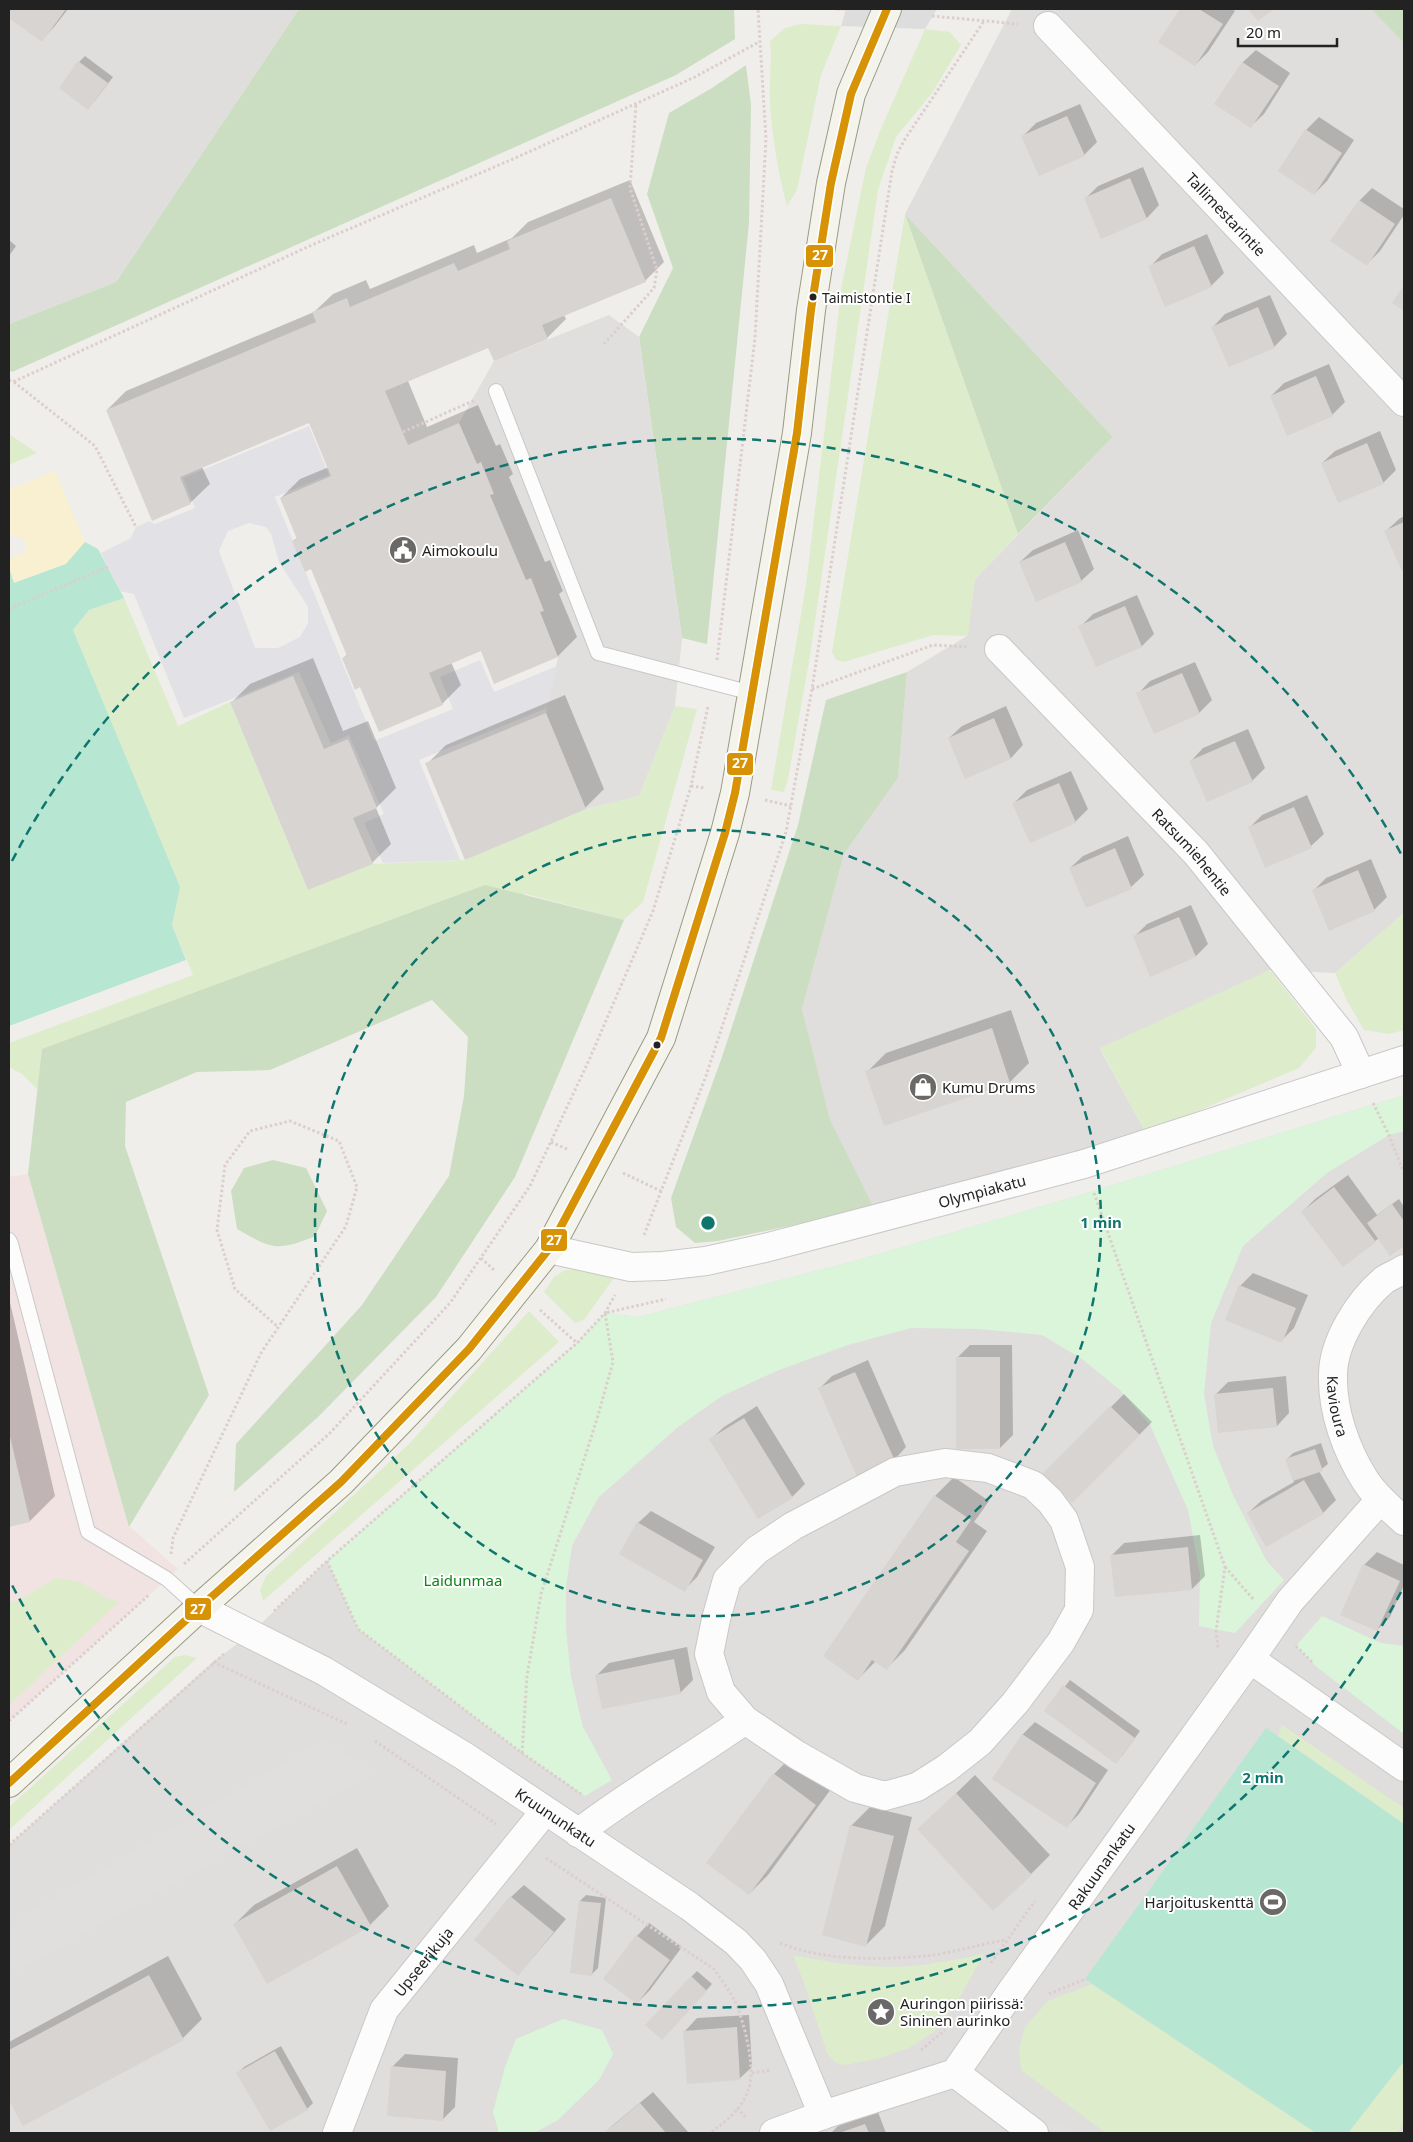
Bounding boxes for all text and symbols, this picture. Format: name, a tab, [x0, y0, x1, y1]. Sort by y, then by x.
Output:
scale bar	[1238, 15, 1337, 47]
text: 20 m	[1246, 22, 1281, 42]
street label: Tallimestarintie	[1182, 168, 1270, 260]
line badge: 27	[805, 244, 834, 268]
text: 27	[812, 245, 828, 264]
place label: Taimistontie I	[822, 288, 911, 307]
marker: Taimistontie I	[808, 292, 818, 302]
public building icon: Aimokoulu	[388, 535, 418, 565]
place label: Aimokoulu	[422, 540, 498, 560]
line badge: 27	[726, 752, 754, 776]
text: 27	[732, 753, 748, 772]
street label: Ratsumiehentie	[1148, 804, 1236, 900]
unlabelled marker	[652, 1040, 662, 1050]
shop icon: Kumu Drums	[908, 1072, 938, 1102]
place label: Kumu Drums	[942, 1077, 1035, 1097]
street label: Olympiakatu	[936, 1170, 1028, 1212]
text: 1 min	[1080, 1212, 1122, 1232]
centre of rings	[699, 1214, 717, 1232]
line badge: 27	[540, 1228, 568, 1252]
text: 27	[546, 1230, 562, 1249]
street label: Kavioura	[1323, 1375, 1353, 1439]
park label: Laidunmaa	[424, 1570, 502, 1590]
line badge: 27	[184, 1597, 212, 1621]
text: 27	[190, 1599, 206, 1618]
text: 2 min	[1242, 1767, 1284, 1787]
street label: Kruununkatu	[511, 1783, 600, 1851]
street label: Rakuunankatu	[1063, 1819, 1139, 1914]
sports icon: Harjoituskenttä	[1258, 1887, 1288, 1917]
place label: Harjoituskenttä	[1145, 1892, 1254, 1912]
street label: Upseerikuja	[389, 1923, 457, 2000]
place label: Auringon piirissä: Sininen aurinko	[900, 1993, 1024, 2030]
place icon: Auringon piirissä: Sininen aurinko	[866, 1997, 896, 2027]

